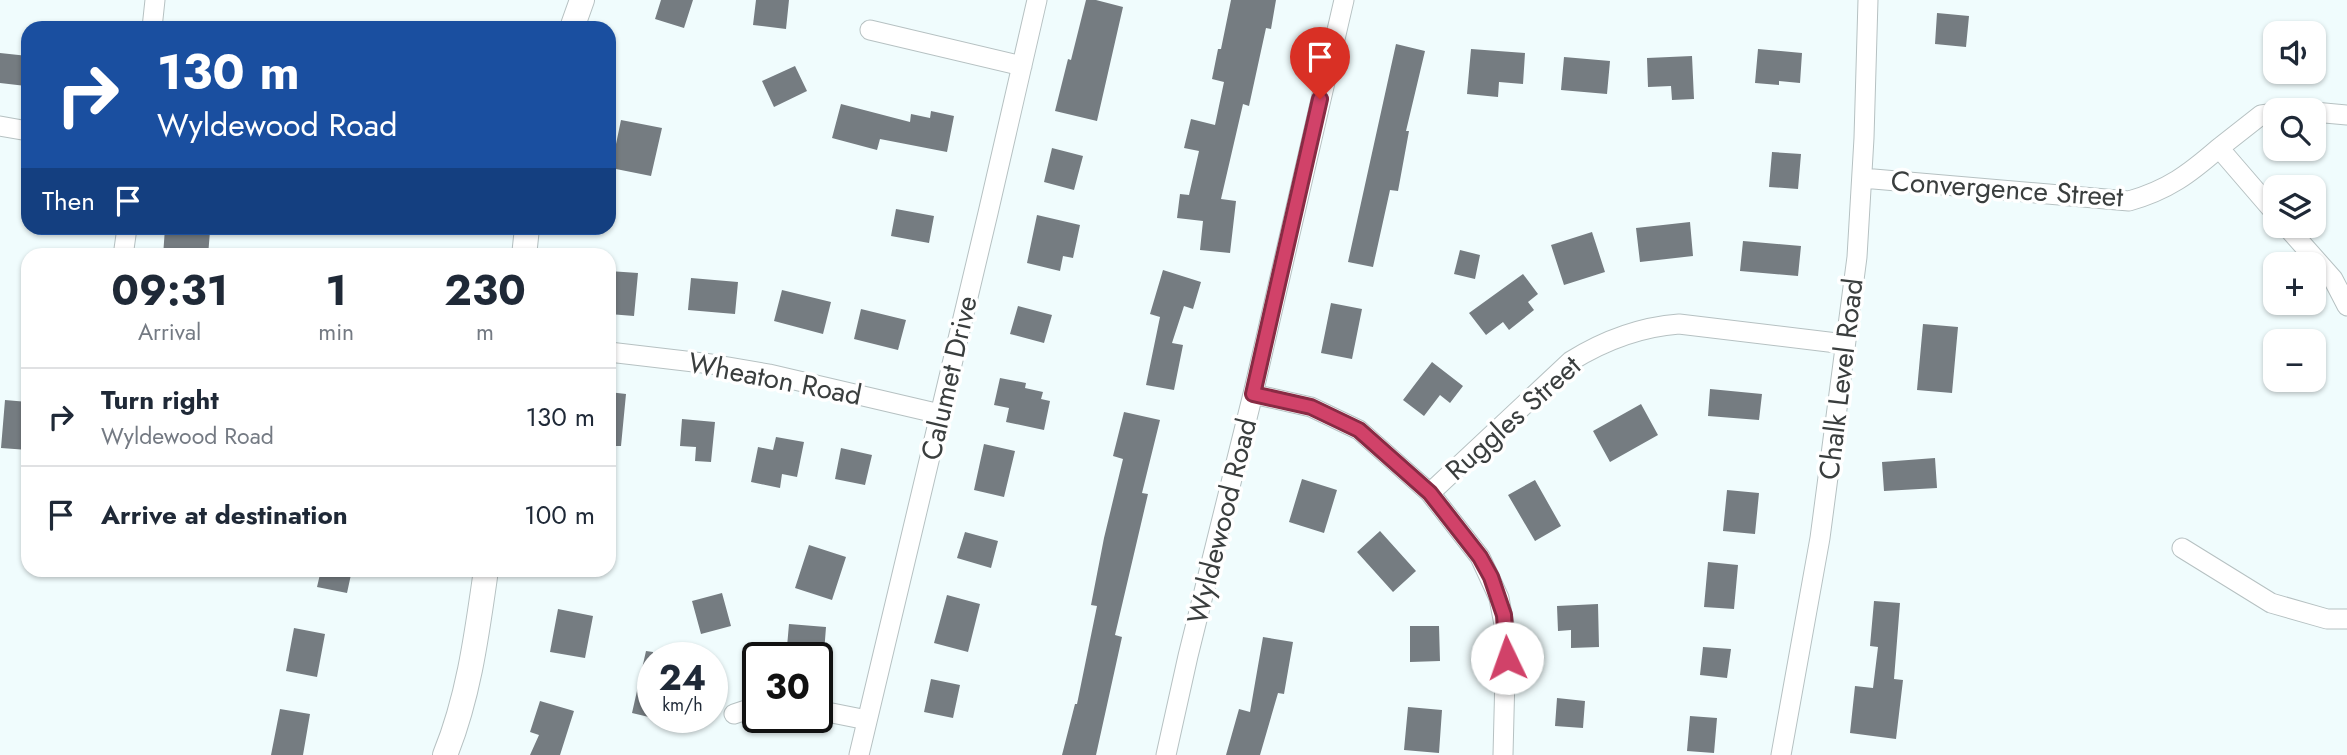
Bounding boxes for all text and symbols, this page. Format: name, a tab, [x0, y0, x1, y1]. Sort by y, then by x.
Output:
map controls	[2263, 21, 2326, 392]
button: sound	[2263, 21, 2326, 84]
pin	[1290, 27, 1350, 99]
text: 130 m	[157, 37, 300, 107]
icon: arrive	[1301, 38, 1339, 76]
icon: right	[42, 49, 133, 140]
button: search	[2263, 98, 2326, 161]
text: Wyldewood Road	[157, 102, 397, 148]
street label: Convergence Street	[1890, 160, 2125, 218]
button: layers	[2263, 175, 2326, 238]
text: Then	[42, 182, 95, 220]
icon: arrive	[109, 182, 147, 220]
button: +	[2263, 252, 2326, 315]
text: 09:31	[111, 260, 228, 321]
text: 1	[326, 260, 347, 321]
text: 230	[444, 260, 526, 321]
street label: Chalk Level Road	[1808, 276, 1874, 482]
street label: Calumet Drive	[910, 292, 988, 464]
text: Arrival	[138, 315, 201, 349]
text: min	[318, 315, 354, 349]
text: m	[476, 315, 494, 349]
button: −	[2263, 329, 2326, 392]
street label: Wheaton Road	[685, 342, 865, 416]
street label: Ruggles Street	[1436, 346, 1590, 490]
text: Turn right	[101, 381, 219, 419]
icon: right	[42, 398, 80, 436]
text: 130 m	[525, 398, 595, 436]
street label: Wyldewood Road	[1177, 414, 1267, 628]
text: Wyldewood Road	[101, 419, 274, 453]
icon: arrive	[42, 496, 80, 534]
text: Arrive at destination	[101, 496, 348, 534]
text: 100 m	[524, 496, 595, 534]
position arrow	[1470, 621, 1544, 695]
speed limit sign: 30	[742, 642, 833, 733]
text: 24	[659, 653, 706, 703]
text: km/h	[662, 692, 703, 718]

